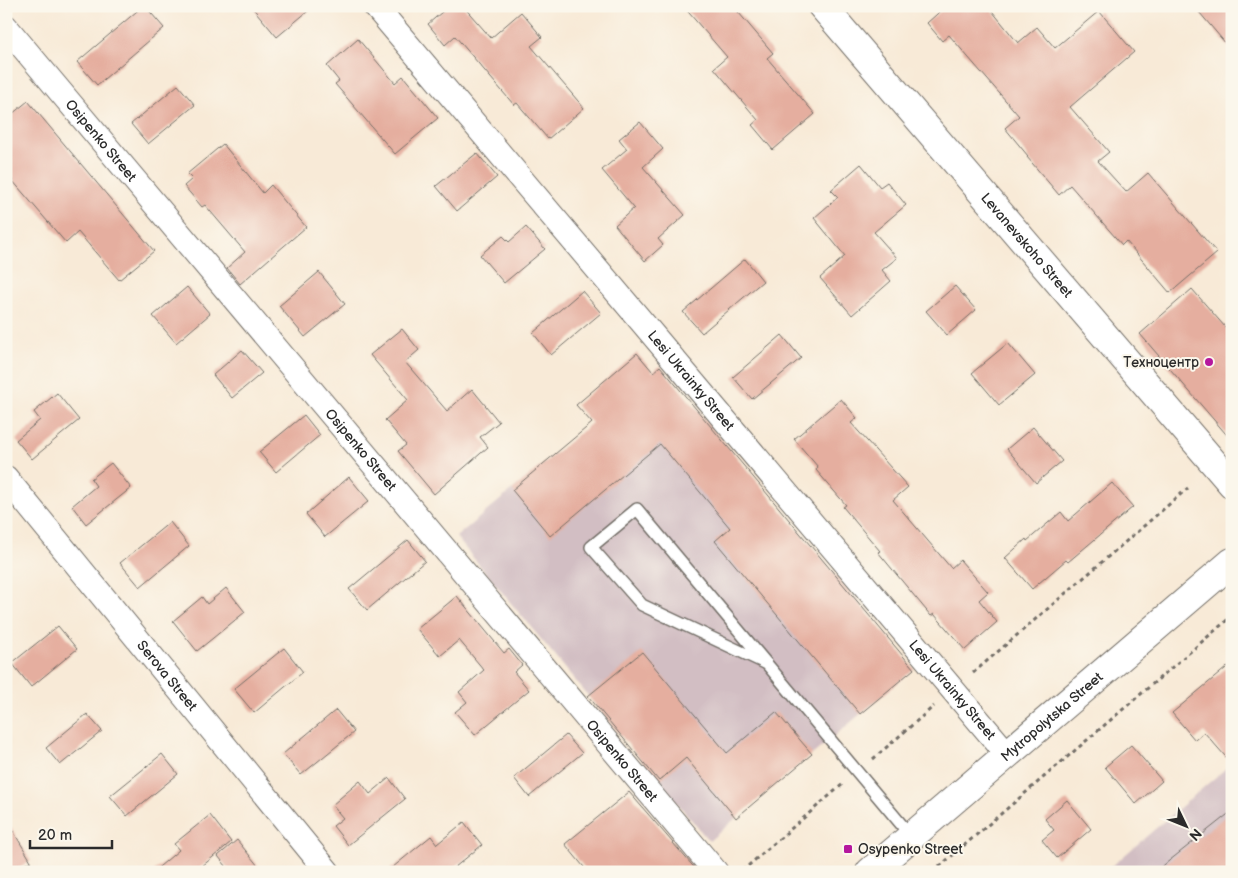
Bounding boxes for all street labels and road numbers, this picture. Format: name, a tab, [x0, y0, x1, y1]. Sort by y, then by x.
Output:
street label: Osipenko Street	[62, 96, 141, 185]
street label: Levanevskoho Street	[977, 189, 1077, 301]
street label: Lesi Ukrainky Street	[644, 327, 739, 434]
street label: Osipenko Street	[322, 405, 401, 495]
street label: Lesi Ukrainky Street	[906, 636, 1000, 744]
street label: Serova Street	[134, 637, 202, 715]
street label: Mytropolytska Street	[997, 668, 1106, 765]
street label: Osipenko Street	[583, 716, 662, 805]

